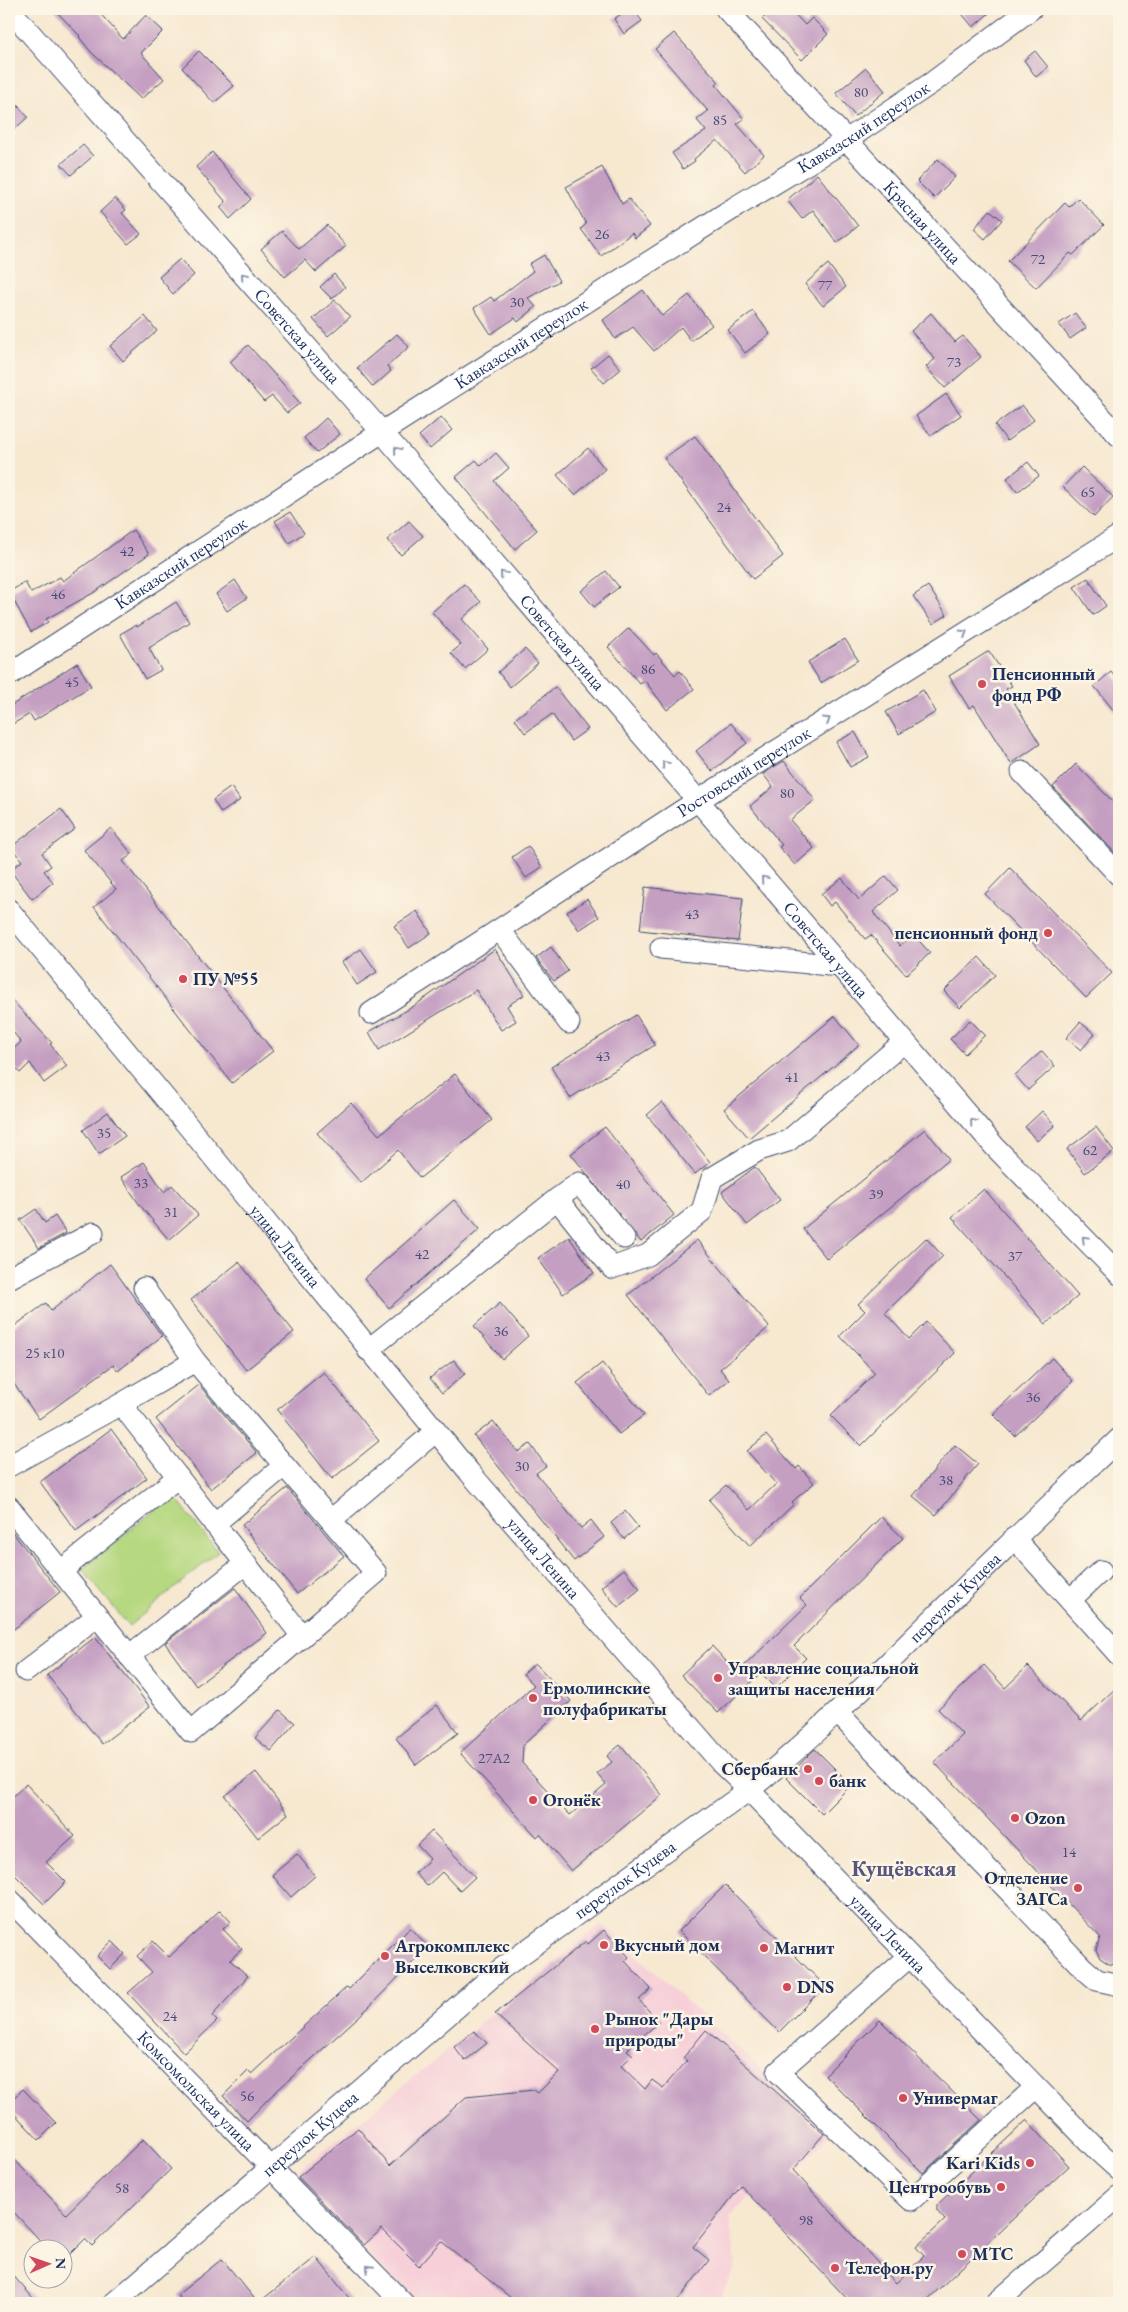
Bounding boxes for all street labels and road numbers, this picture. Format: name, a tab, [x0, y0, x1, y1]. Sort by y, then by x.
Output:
street label: Кавказский переулок	[793, 75, 934, 178]
street label: Красная улица	[879, 175, 967, 269]
street label: Советская улица	[249, 283, 347, 389]
street label: Кавказский переулок	[450, 292, 592, 394]
street label: Кавказский переулок	[110, 511, 251, 614]
street label: Советская улица	[515, 589, 611, 696]
street label: Ростовский переулок	[672, 720, 815, 822]
street label: Советская улица	[778, 896, 875, 1003]
street label: улица Ленина	[245, 1199, 327, 1293]
street label: улица Ленина	[502, 1512, 586, 1604]
street label: переулок Куцева	[904, 1546, 1006, 1647]
street label: переулок Куцева	[569, 1834, 681, 1924]
street label: улица Ленина	[845, 1889, 932, 1978]
street label: Комсомольская улица	[133, 2025, 261, 2156]
street label: переулок Куцева	[257, 2085, 363, 2181]

